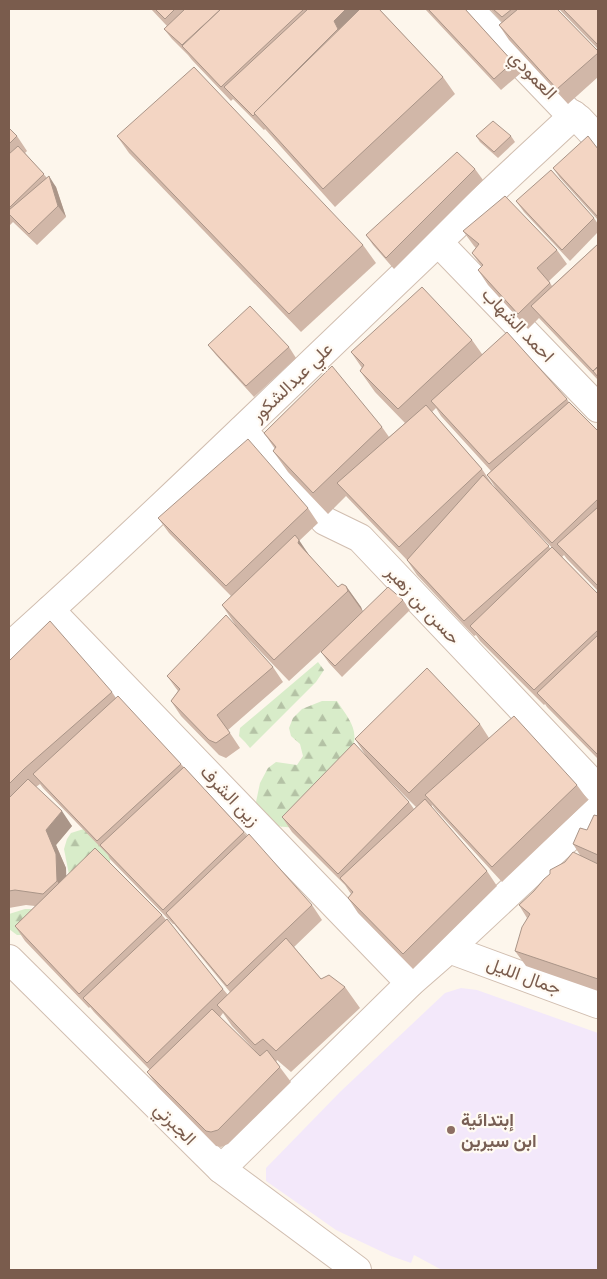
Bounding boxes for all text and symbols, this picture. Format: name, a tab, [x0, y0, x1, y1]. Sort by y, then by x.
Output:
street label: العمودي	[502, 45, 562, 107]
street label: احمد الشهاب	[476, 283, 560, 367]
street label: علي عبدالشكور	[245, 337, 340, 430]
street label: حسن بن زهير	[380, 560, 466, 650]
street label: زين الشرف	[195, 760, 265, 832]
street label: جمال الليل	[483, 951, 565, 1001]
street label: الجبرتي	[146, 1098, 201, 1153]
place label: إبتدائية ابن سيرين	[461, 1108, 537, 1153]
marker: إبتدائية ابن سيرين	[445, 1124, 457, 1136]

